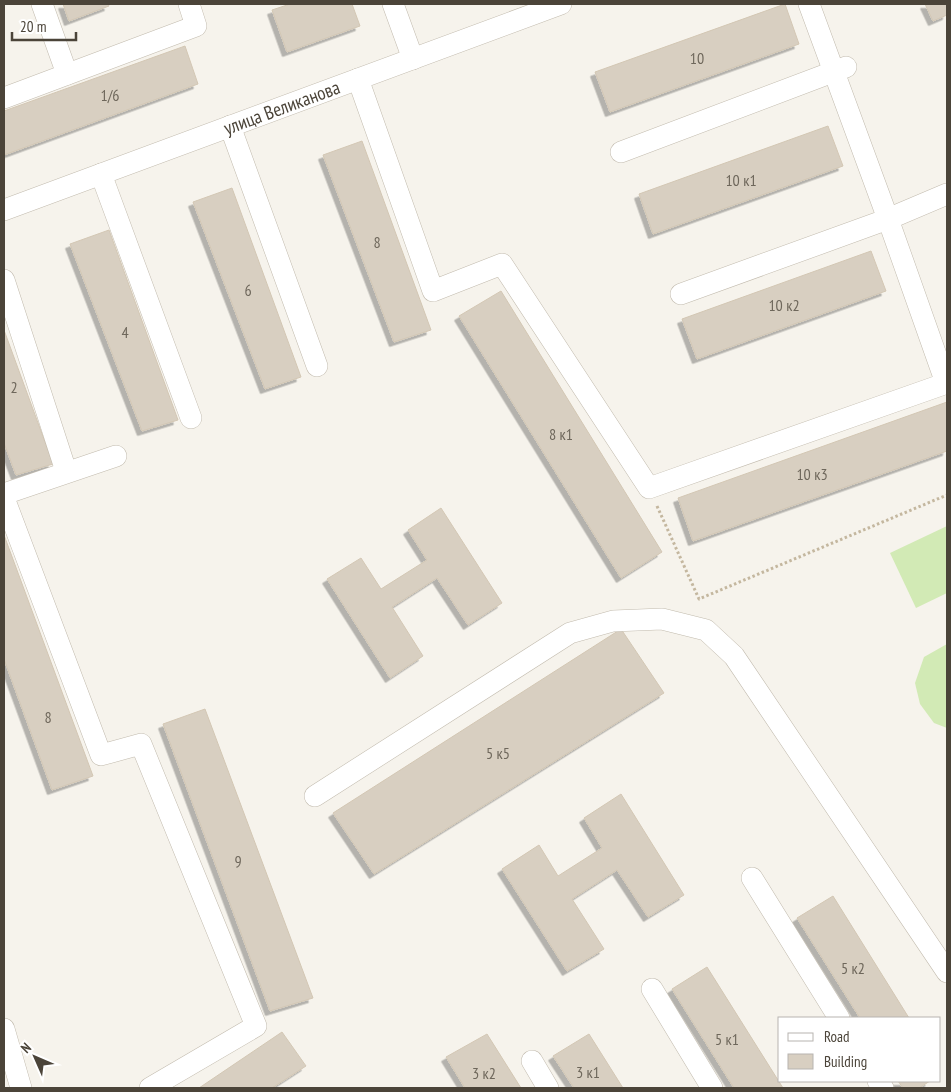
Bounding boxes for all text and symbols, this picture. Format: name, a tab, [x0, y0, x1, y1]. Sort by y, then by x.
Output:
scale bar	[12, 10, 76, 42]
text: 20 m	[20, 17, 46, 36]
house number: 10	[690, 48, 704, 68]
street label: улица Великанова	[220, 75, 343, 140]
house number: 1/6	[100, 85, 120, 105]
house number: 10 к1	[725, 170, 757, 190]
house number: 8	[373, 232, 381, 252]
house number: 6	[244, 280, 252, 300]
house number: 10 к2	[768, 295, 800, 315]
house number: 4	[121, 322, 129, 342]
house number: 2	[10, 377, 18, 397]
house number: 8 к1	[549, 424, 573, 444]
house number: 10 к3	[796, 464, 828, 484]
house number: 8	[44, 707, 52, 727]
house number: 5 к5	[486, 743, 510, 763]
house number: 9	[234, 851, 242, 871]
house number: 5 к2	[841, 958, 865, 978]
legend	[778, 1017, 941, 1082]
text: Road	[824, 1027, 850, 1046]
house number: 5 к1	[715, 1029, 739, 1049]
north arrow	[10, 1032, 60, 1082]
text: N	[17, 1039, 35, 1057]
text: Building	[824, 1052, 867, 1071]
house number: 3 к1	[576, 1062, 600, 1082]
house number: 3 к2	[472, 1063, 496, 1083]

